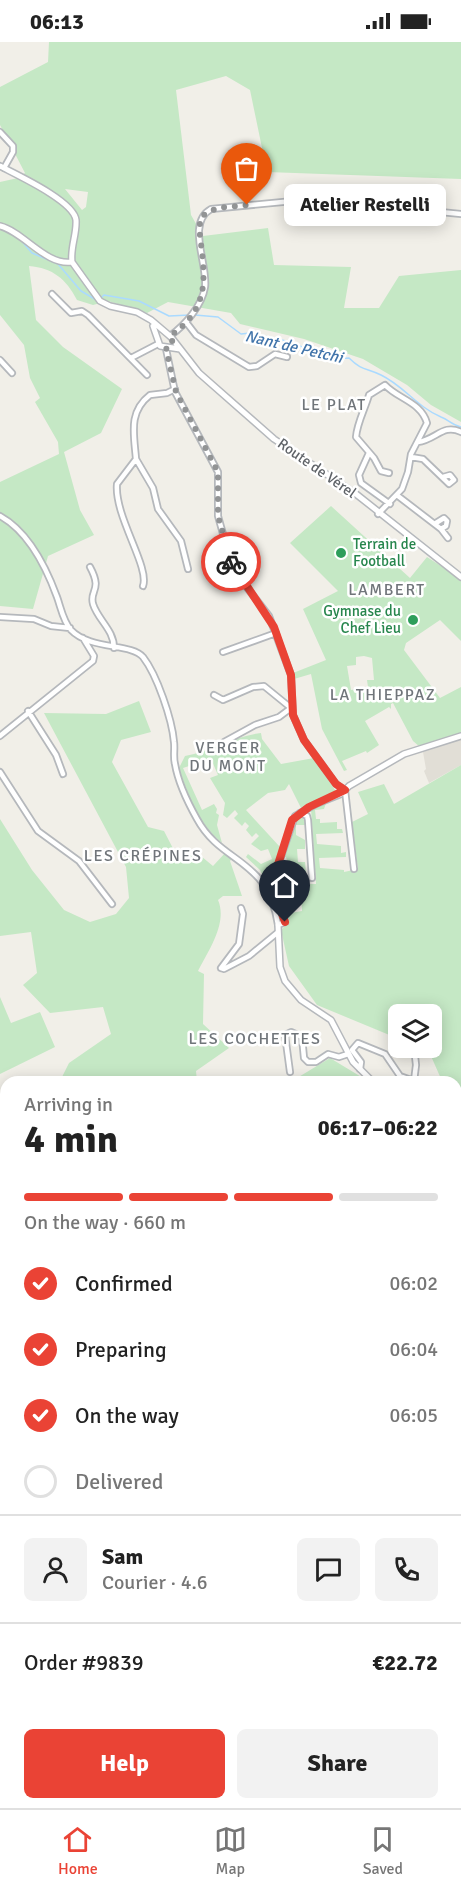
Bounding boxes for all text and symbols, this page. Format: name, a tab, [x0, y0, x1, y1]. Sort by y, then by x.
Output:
text: 06:13	[30, 8, 84, 35]
pin	[221, 143, 272, 205]
icon: bag	[230, 152, 263, 185]
callout: Atelier Restelli	[283, 184, 445, 226]
text: Atelier Restelli	[300, 192, 430, 217]
water label: Nant de Petchi	[243, 326, 346, 368]
district label: LE PLAT	[301, 395, 367, 415]
street label: Route de Vérel	[274, 434, 360, 502]
courier	[201, 532, 261, 592]
place label: Terrain de Football	[353, 535, 416, 570]
icon: bike	[215, 546, 248, 579]
marker: Terrain de Football	[334, 546, 348, 560]
district label: LAMBERT	[348, 580, 426, 600]
place label: Gymnase du Chef Lieu	[323, 602, 401, 637]
marker: Gymnase du Chef Lieu	[406, 613, 420, 627]
district label: LA THIEPPAZ	[330, 685, 436, 705]
district label: VERGER DU MONT	[189, 738, 267, 776]
district label: LES CRÉPINES	[84, 846, 202, 866]
pin	[259, 860, 310, 922]
icon: home	[268, 869, 301, 902]
map controls	[388, 1004, 442, 1058]
button: layers	[388, 1004, 442, 1058]
district label: LES COCHETTES	[189, 1029, 321, 1049]
text: Arriving in	[24, 1092, 113, 1117]
text: 06:17–06:22	[318, 1114, 438, 1141]
text: 4 min	[24, 1115, 118, 1163]
text: On the way · 660 m	[24, 1210, 186, 1235]
icon: check	[24, 1267, 57, 1300]
text: Confirmed	[75, 1270, 173, 1297]
text: 06:02	[389, 1271, 438, 1296]
icon: check	[24, 1333, 57, 1366]
text: Preparing	[75, 1336, 167, 1363]
text: 06:04	[389, 1337, 438, 1362]
icon: check	[24, 1399, 57, 1432]
text: On the way	[75, 1402, 179, 1429]
text: 06:05	[389, 1403, 438, 1428]
text: Delivered	[75, 1468, 163, 1495]
button: person	[24, 1538, 87, 1601]
button: chat	[297, 1538, 360, 1601]
button: phone	[375, 1538, 438, 1601]
text: Sam	[102, 1543, 143, 1570]
text: Courier · 4.6	[102, 1570, 208, 1595]
text: Order #9839	[24, 1649, 144, 1676]
text: €22.72	[372, 1649, 438, 1676]
button: Help	[24, 1729, 225, 1798]
button: Share	[237, 1729, 438, 1798]
tab: Home	[58, 1823, 98, 1879]
tab: Map	[214, 1823, 247, 1879]
tab: Saved	[363, 1823, 403, 1879]

